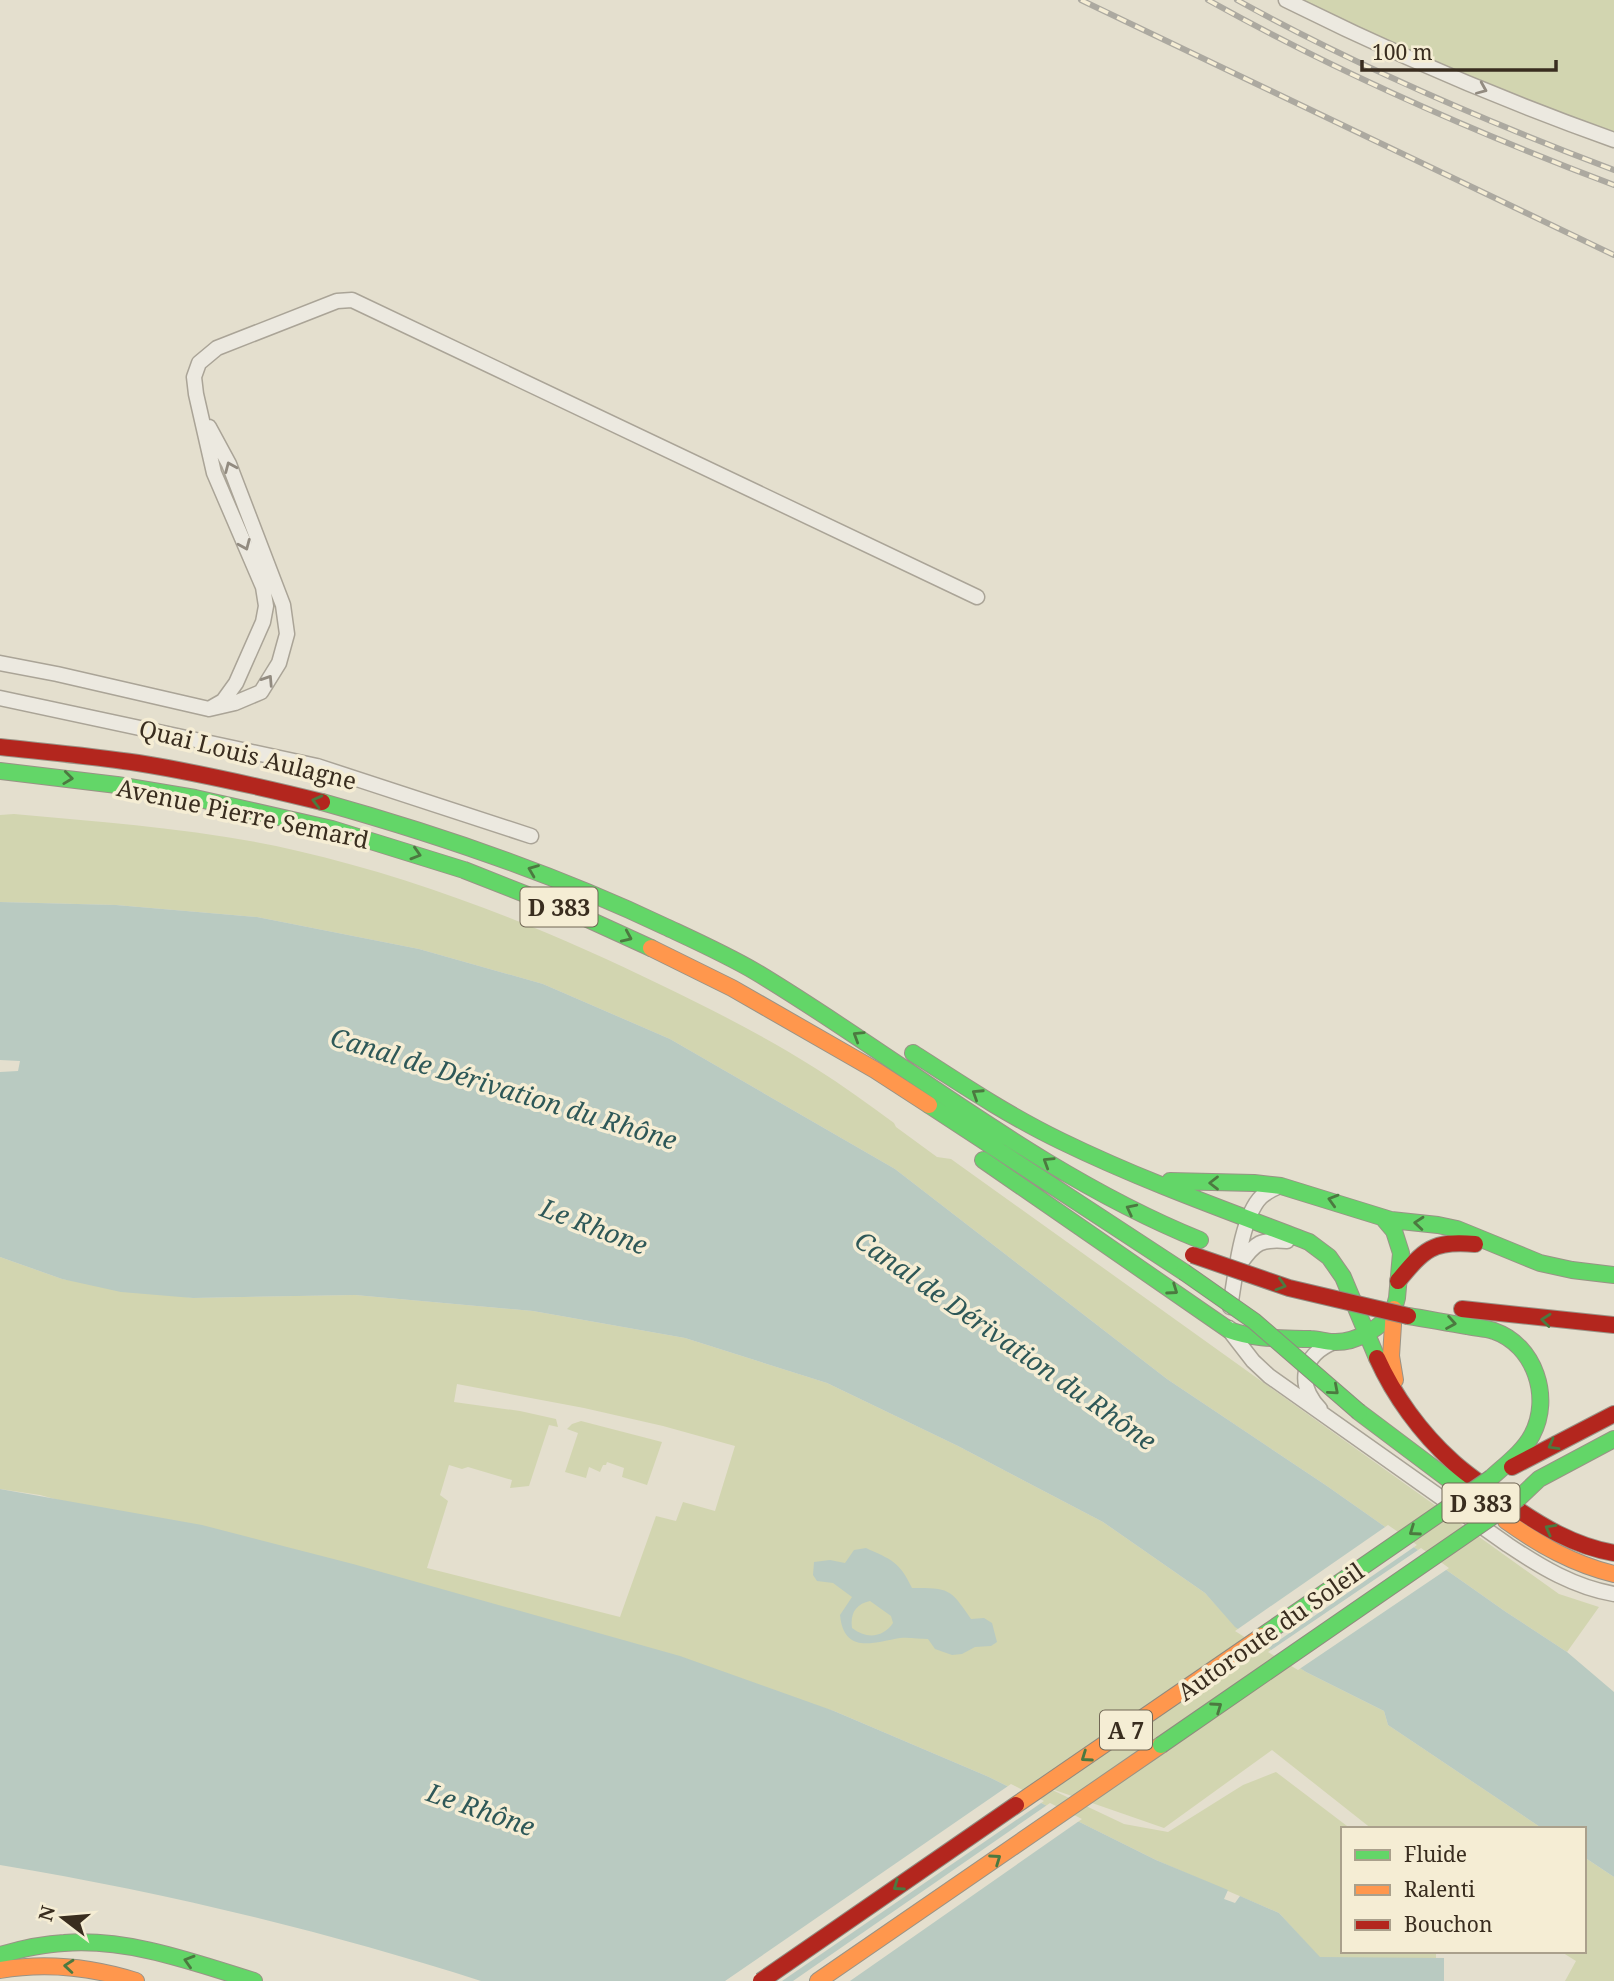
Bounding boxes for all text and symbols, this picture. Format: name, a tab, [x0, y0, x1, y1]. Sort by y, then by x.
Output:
scale bar	[1362, 28, 1556, 72]
text: 100 m	[1372, 38, 1433, 66]
one-way arrow	[1475, 80, 1487, 94]
one-way arrow	[224, 462, 238, 475]
one-way arrow	[237, 538, 251, 550]
one-way arrow	[260, 675, 273, 688]
street label: Quai Louis Aulagne	[136, 711, 360, 797]
street label: Avenue Pierre Semard	[114, 770, 372, 856]
one-way arrow	[62, 771, 74, 786]
one-way arrow	[311, 794, 323, 809]
one-way arrow	[409, 846, 421, 861]
one-way arrow	[528, 865, 540, 879]
road number: D 383	[520, 888, 598, 926]
one-way arrow	[620, 929, 633, 943]
water label: Canal de Dérivation du Rhône	[326, 1018, 682, 1158]
one-way arrow	[853, 1032, 866, 1045]
one-way arrow	[972, 1090, 985, 1102]
one-way arrow	[1043, 1157, 1056, 1170]
one-way arrow	[1208, 1175, 1219, 1191]
water label: Le Rhone	[534, 1189, 653, 1263]
one-way arrow	[1327, 1194, 1339, 1208]
one-way arrow	[1126, 1203, 1138, 1217]
one-way arrow	[1413, 1216, 1424, 1231]
water label: Canal de Dérivation du Rhône	[848, 1222, 1164, 1458]
one-way arrow	[1275, 1277, 1287, 1292]
one-way arrow	[1165, 1282, 1178, 1295]
one-way arrow	[1540, 1312, 1552, 1327]
one-way arrow	[1445, 1315, 1457, 1330]
one-way arrow	[1326, 1382, 1339, 1394]
one-way arrow	[1548, 1437, 1560, 1450]
road number: D 383	[1442, 1484, 1520, 1522]
one-way arrow	[1409, 1523, 1422, 1535]
one-way arrow	[1545, 1524, 1558, 1537]
street label: Autoroute du Soleil	[1170, 1554, 1370, 1708]
one-way arrow	[1209, 1702, 1222, 1715]
road number: A 7	[1100, 1710, 1152, 1750]
one-way arrow	[1081, 1749, 1094, 1761]
water label: Le Rhône	[421, 1773, 540, 1844]
legend	[1341, 1827, 1586, 1953]
text: Fluide	[1404, 1840, 1467, 1868]
one-way arrow	[988, 1854, 1001, 1867]
text: Ralenti	[1404, 1875, 1475, 1903]
one-way arrow	[893, 1878, 906, 1891]
north arrow	[28, 1883, 98, 1953]
text: N	[32, 1903, 61, 1924]
text: Bouchon	[1404, 1910, 1493, 1938]
one-way arrow	[183, 1955, 195, 1970]
one-way arrow	[64, 1959, 75, 1974]

